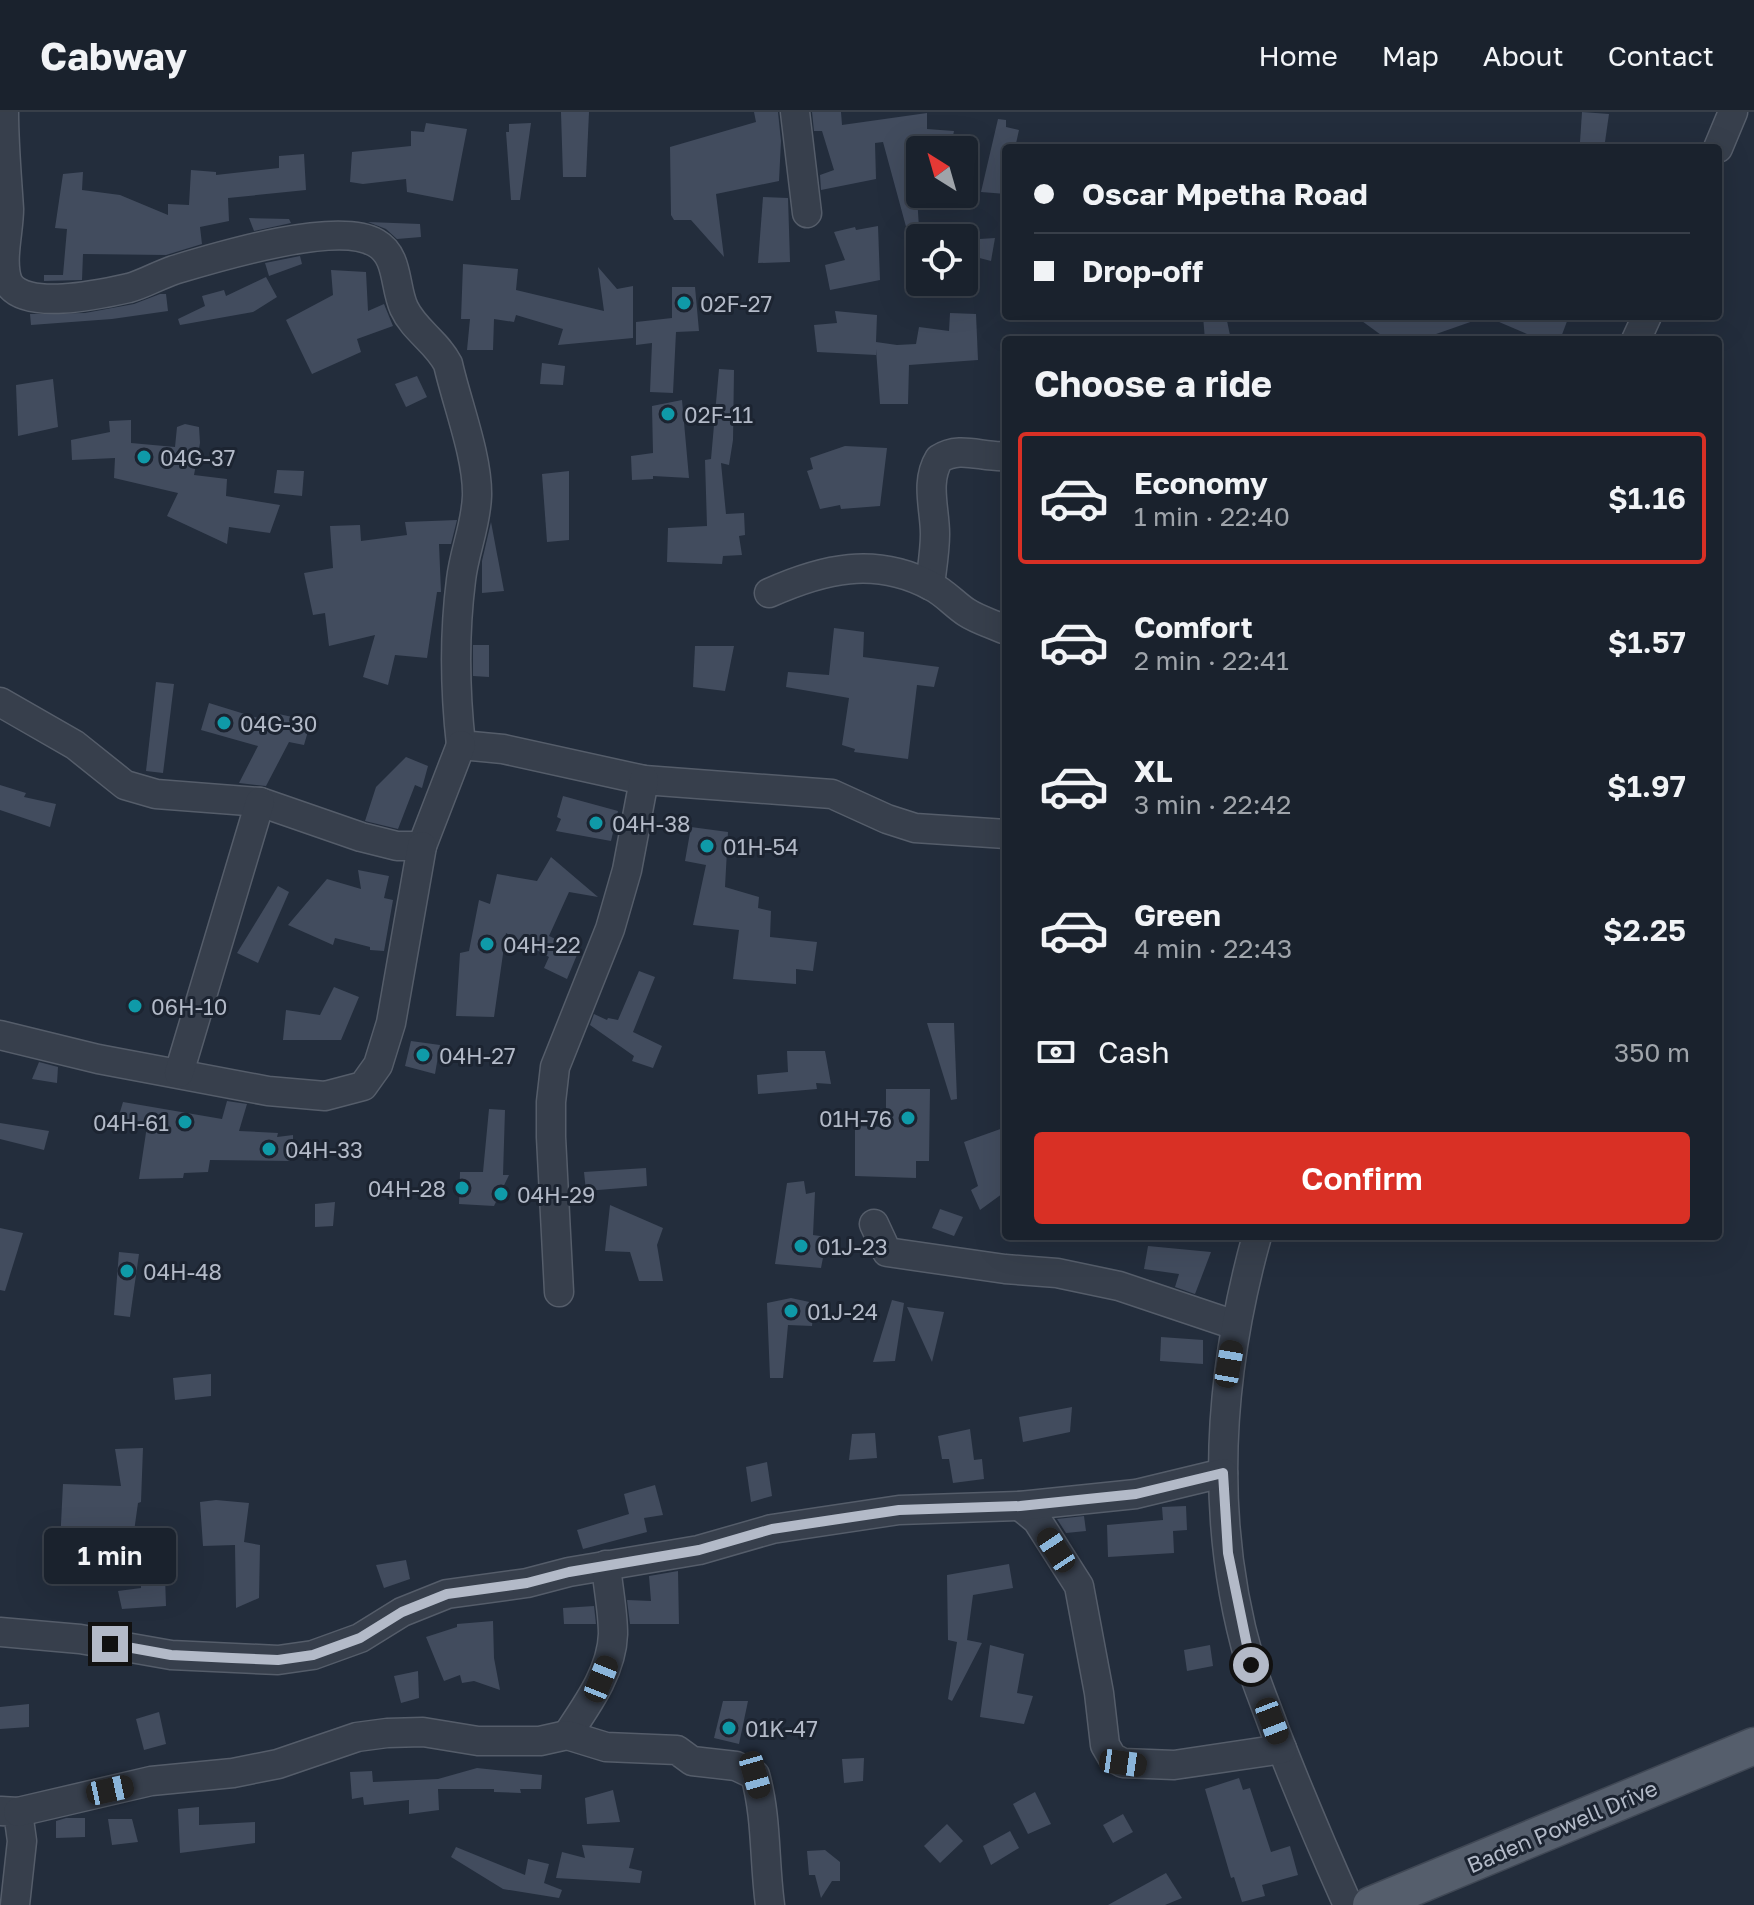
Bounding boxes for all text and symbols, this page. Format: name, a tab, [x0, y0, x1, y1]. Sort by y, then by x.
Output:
text: Cabway	[40, 33, 187, 78]
text: Home	[1259, 39, 1338, 72]
text: Map	[1382, 39, 1439, 72]
text: About	[1483, 39, 1564, 72]
text: Contact	[1608, 39, 1714, 72]
north arrow	[906, 136, 978, 208]
map controls	[906, 136, 978, 296]
text: Oscar Mpetha Road	[1082, 176, 1368, 212]
button: locate	[906, 224, 978, 296]
text: Drop-off	[1082, 253, 1203, 289]
place label: 02F-27	[700, 290, 772, 317]
marker: 02F-27	[675, 294, 693, 312]
text: Choose a ride	[1034, 362, 1272, 405]
place label: 02F-11	[684, 401, 754, 428]
marker: 02F-11	[659, 405, 677, 423]
place label: 04G-37	[160, 444, 235, 471]
marker: 04G-37	[135, 448, 153, 466]
icon: car	[1038, 462, 1110, 534]
text: Economy	[1134, 465, 1268, 501]
text: $1.16	[1608, 480, 1686, 516]
text: 1 min · 22:40	[1134, 501, 1290, 532]
icon: car	[1038, 606, 1110, 678]
text: Comfort	[1134, 609, 1253, 645]
text: $1.57	[1608, 624, 1686, 660]
text: 2 min · 22:41	[1134, 645, 1289, 676]
place label: 04G-30	[240, 710, 317, 737]
marker: 04G-30	[215, 714, 233, 732]
icon: car	[1038, 750, 1110, 822]
text: XL	[1134, 753, 1173, 789]
text: $1.97	[1607, 768, 1686, 804]
text: 3 min · 22:42	[1134, 789, 1291, 820]
place label: 04H-38	[612, 810, 690, 837]
marker: 04H-38	[587, 814, 605, 832]
place label: 01H-54	[723, 833, 799, 860]
marker: 01H-54	[698, 837, 716, 855]
icon: car	[1038, 894, 1110, 966]
text: Green	[1134, 897, 1221, 933]
text: $2.25	[1603, 912, 1686, 948]
place label: 04H-22	[503, 931, 581, 958]
text: 4 min · 22:43	[1134, 933, 1292, 964]
marker: 04H-22	[478, 935, 496, 953]
place label: 06H-10	[151, 993, 227, 1020]
marker: 06H-10	[126, 997, 144, 1015]
icon: cash	[1034, 1030, 1078, 1074]
text: Cash	[1098, 1034, 1170, 1070]
text: 350 m	[1614, 1037, 1690, 1068]
place label: 04H-27	[439, 1042, 516, 1069]
marker: 04H-27	[414, 1046, 432, 1064]
place label: 01H-76	[819, 1105, 892, 1132]
place label: 04H-61	[93, 1109, 169, 1136]
marker: 01H-76	[899, 1109, 917, 1127]
marker: 04H-61	[176, 1113, 194, 1131]
button: Confirm	[1034, 1132, 1690, 1224]
place label: 04H-33	[285, 1136, 363, 1163]
marker: 04H-33	[260, 1140, 278, 1158]
place label: 04H-28	[368, 1175, 446, 1202]
marker: 04H-28	[453, 1179, 471, 1197]
place label: 04H-29	[517, 1181, 595, 1208]
marker: 04H-29	[492, 1185, 510, 1203]
place label: 01J-23	[817, 1233, 888, 1260]
marker: 01J-23	[792, 1237, 810, 1255]
place label: 04H-48	[143, 1258, 222, 1285]
marker: 04H-48	[118, 1262, 136, 1280]
place label: 01J-24	[807, 1298, 878, 1325]
marker: 01J-24	[782, 1302, 800, 1320]
car	[1213, 1338, 1245, 1390]
car	[1033, 1523, 1079, 1577]
callout: 1 min	[44, 1528, 176, 1584]
text: 1 min	[77, 1540, 143, 1571]
route end	[92, 1626, 128, 1662]
route start	[1233, 1647, 1269, 1683]
car	[581, 1652, 621, 1706]
car	[1252, 1694, 1292, 1748]
place label: 01K-47	[745, 1715, 818, 1742]
marker: 01K-47	[720, 1719, 738, 1737]
car	[1098, 1748, 1148, 1778]
car	[737, 1749, 773, 1801]
car	[84, 1773, 136, 1807]
street label: Baden Powell Drive	[1463, 1774, 1661, 1878]

